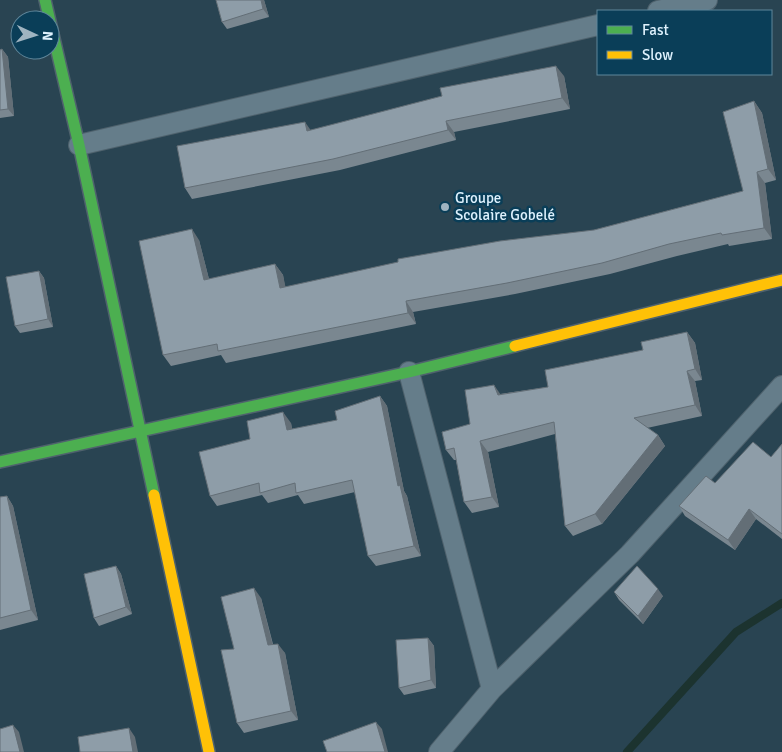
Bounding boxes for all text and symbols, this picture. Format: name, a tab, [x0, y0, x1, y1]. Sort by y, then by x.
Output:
north arrow	[10, 10, 60, 60]
legend	[597, 10, 772, 75]
text: Fast	[642, 21, 669, 39]
text: N	[39, 30, 56, 41]
text: Slow	[642, 46, 673, 64]
place label: Groupe Scolaire Gobelé	[455, 189, 555, 224]
marker: Groupe Scolaire Gobelé	[439, 201, 451, 213]

